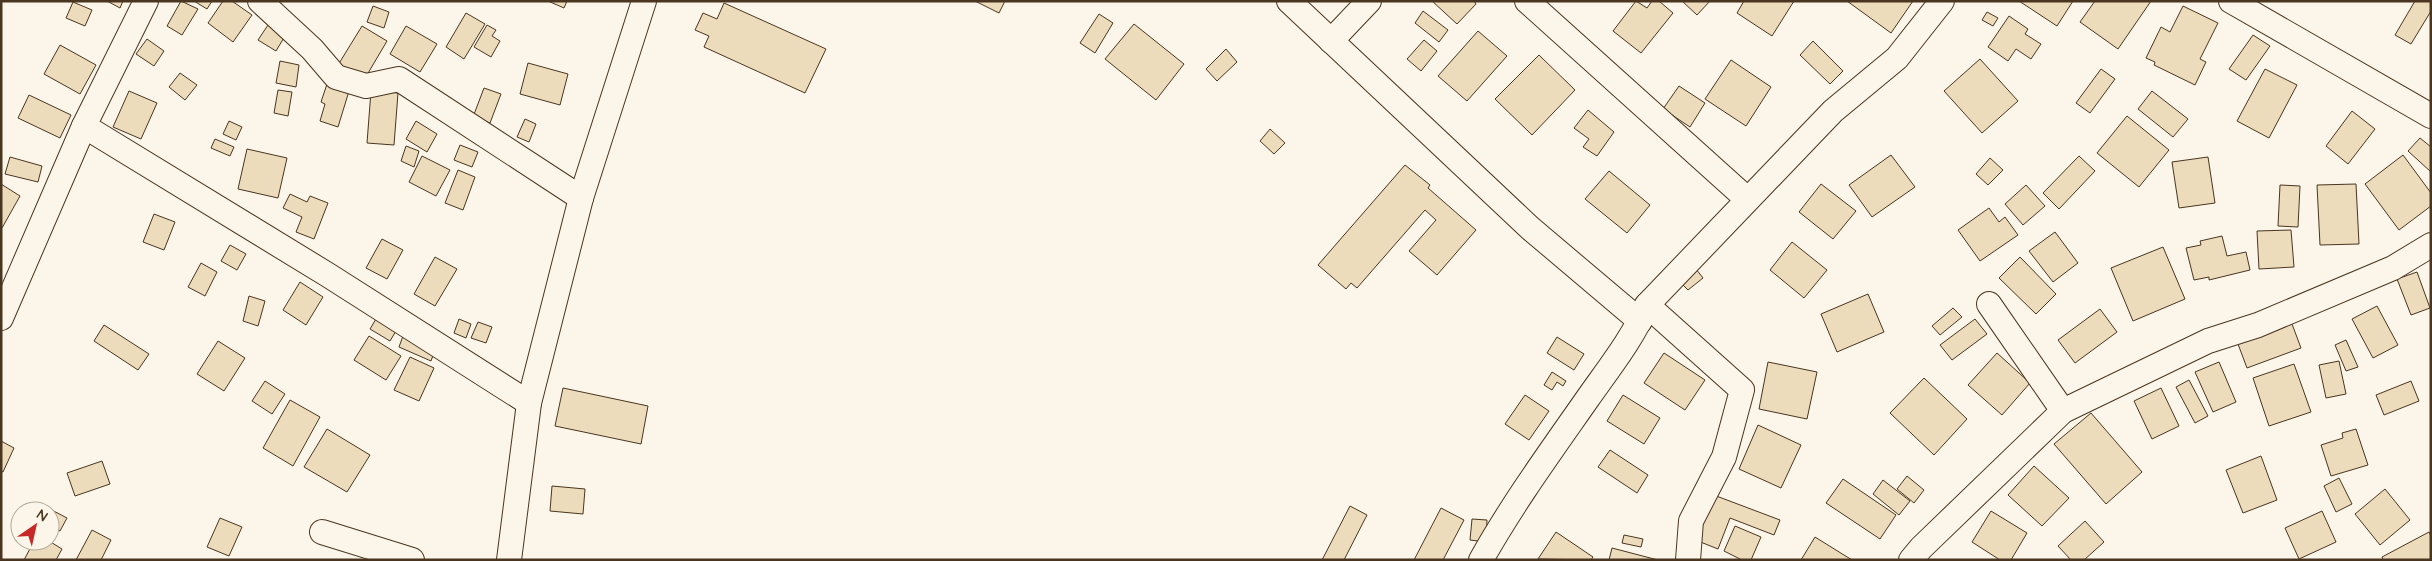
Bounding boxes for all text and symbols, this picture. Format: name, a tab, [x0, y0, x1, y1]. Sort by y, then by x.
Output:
north arrow	[10, 501, 60, 551]
text: N	[33, 505, 52, 526]

